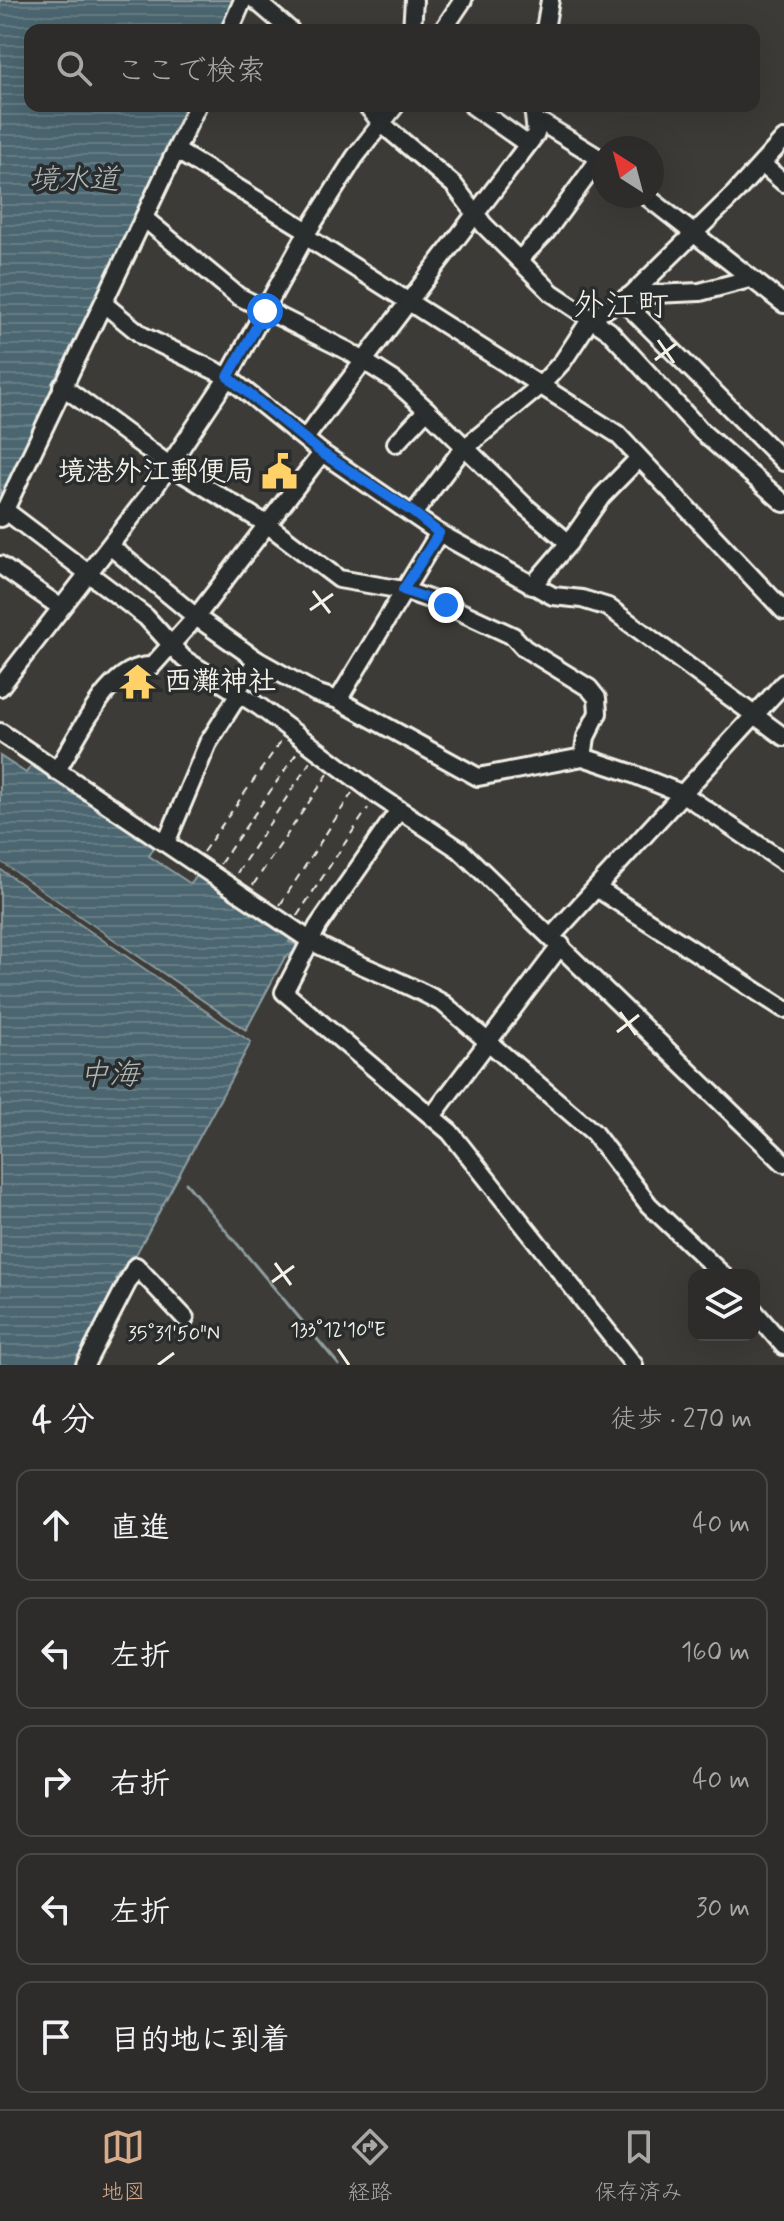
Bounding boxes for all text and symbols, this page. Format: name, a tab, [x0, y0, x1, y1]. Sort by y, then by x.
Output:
search box	[24, 24, 760, 112]
icon: search	[52, 46, 96, 90]
text: ここで検索	[116, 52, 266, 91]
north arrow	[592, 136, 664, 208]
water label: 境水道	[29, 161, 121, 200]
district label: 外江町	[573, 285, 669, 327]
route start	[247, 293, 283, 329]
public building icon: 境港外江郵便局	[261, 453, 299, 491]
place label: 境港外江郵便局	[58, 454, 254, 491]
route end	[428, 587, 464, 623]
temple icon: 西灘神社	[119, 663, 157, 701]
place label: 西灘神社	[164, 664, 276, 701]
water label: 中海	[79, 1056, 141, 1095]
map controls	[688, 1269, 760, 1341]
button: layers	[688, 1269, 760, 1341]
text: 133°12'10"E	[290, 1317, 386, 1344]
text: 35°31'50"N	[128, 1321, 220, 1348]
text: 4 分	[32, 1398, 95, 1443]
text: 徒歩 · 270 m	[611, 1403, 752, 1437]
icon: ahead	[34, 1503, 78, 1547]
text: 40 m	[692, 1508, 750, 1542]
text: 直進	[110, 1509, 170, 1548]
icon: left	[34, 1631, 78, 1675]
text: 160 m	[681, 1636, 750, 1670]
text: 左折	[110, 1637, 170, 1676]
icon: right	[34, 1759, 78, 1803]
text: 40 m	[692, 1764, 750, 1798]
text: 右折	[110, 1765, 170, 1804]
icon: left	[34, 1887, 78, 1931]
text: 30 m	[696, 1892, 750, 1926]
text: 左折	[110, 1893, 170, 1932]
icon: arrive	[34, 2015, 78, 2059]
text: 目的地に到着	[110, 2021, 290, 2060]
tab: 地図	[101, 2125, 145, 2207]
tab: 経路	[348, 2125, 392, 2207]
tab: 保存済み	[595, 2125, 683, 2207]

